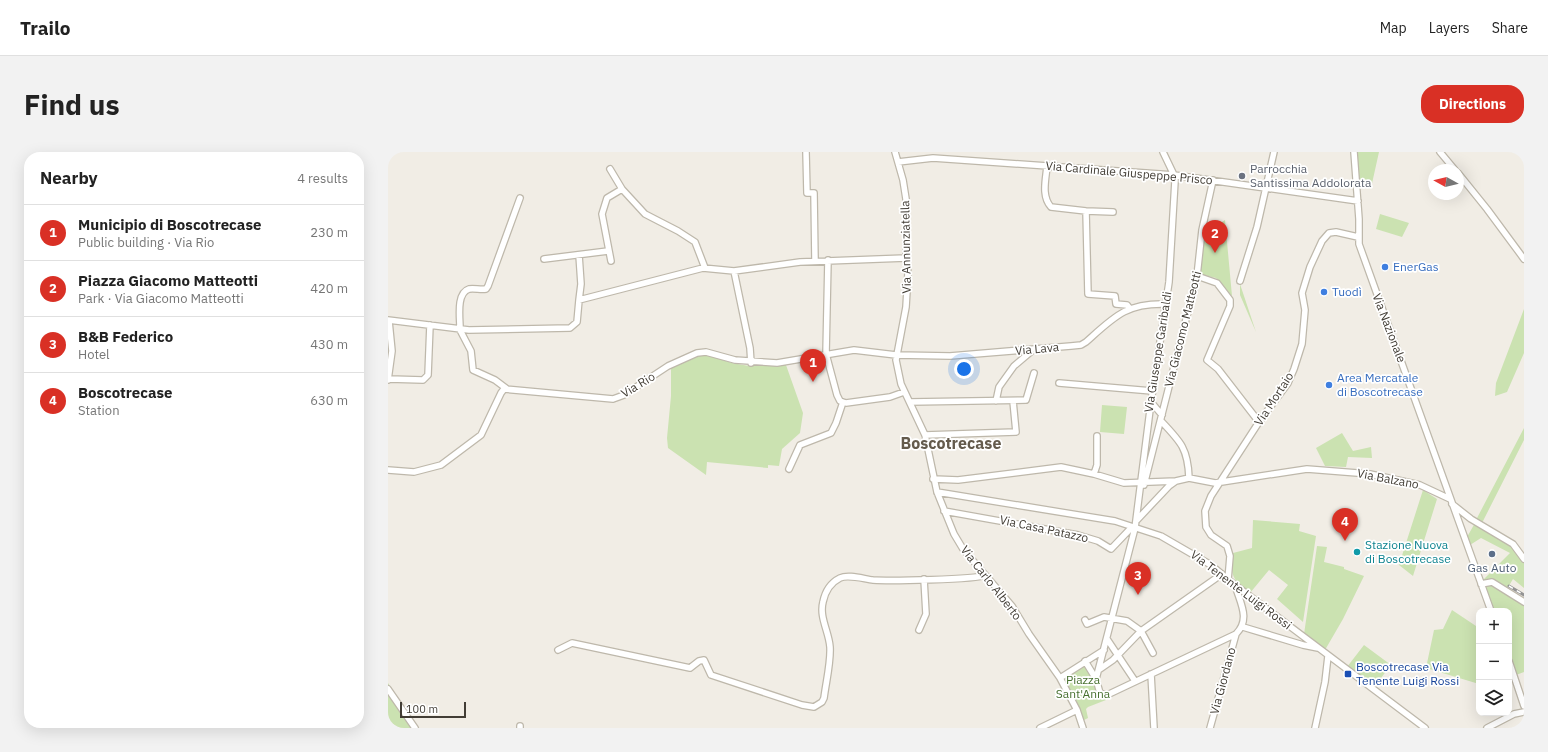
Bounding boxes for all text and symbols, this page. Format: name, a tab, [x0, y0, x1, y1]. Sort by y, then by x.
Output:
text: Trailo	[20, 16, 70, 40]
text: Map	[1380, 19, 1407, 37]
text: Layers	[1429, 19, 1470, 37]
text: Share	[1492, 19, 1528, 37]
button: Directions	[1421, 85, 1524, 123]
text: Find us	[24, 86, 120, 123]
street label: Via Cardinale Giuspeppe Prisco	[1045, 158, 1213, 187]
place label: Parrocchia Santissima Addolorata	[1250, 161, 1372, 190]
north arrow	[1428, 164, 1464, 200]
text: Nearby	[40, 167, 98, 189]
text: 4 results	[297, 170, 348, 187]
marker: Parrocchia Santissima Addolorata	[1237, 171, 1247, 181]
street label: Via Annunziatella	[897, 200, 914, 294]
text: Municipio di Boscotrecase	[78, 215, 261, 234]
pin: 2	[1202, 220, 1228, 253]
text: 1	[49, 224, 57, 241]
text: 230 m	[310, 224, 348, 241]
text: Public building · Via Rio	[78, 234, 214, 251]
place label: EnerGas	[1393, 259, 1439, 274]
marker: EnerGas	[1380, 262, 1390, 272]
street label: Via Giacomo Matteotti	[1161, 269, 1204, 388]
text: Piazza Giacomo Matteotti	[78, 271, 258, 290]
text: 2	[49, 280, 57, 297]
text: 420 m	[310, 280, 348, 297]
place label: Tuodì	[1332, 284, 1362, 299]
marker: Tuodì	[1319, 287, 1329, 297]
text: Park · Via Giacomo Matteotti	[78, 290, 244, 307]
street label: Via Giuseppe Garibaldi	[1141, 290, 1174, 413]
street label: Via Nazionale	[1369, 291, 1410, 365]
text: B&B Federico	[78, 327, 173, 346]
text: 3	[49, 336, 57, 353]
text: 430 m	[310, 336, 348, 353]
street label: Via Lava	[1014, 339, 1060, 358]
text: Hotel	[78, 346, 110, 363]
pin: 1	[800, 349, 826, 382]
your location	[954, 359, 974, 379]
street label: Via Rio	[618, 368, 658, 401]
street label: Via Mortaio	[1251, 369, 1297, 428]
place label: Area Mercatale di Boscotrecase	[1337, 370, 1423, 399]
marker: Area Mercatale di Boscotrecase	[1324, 380, 1334, 390]
text: Boscotrecase	[78, 383, 173, 402]
text: 4	[49, 392, 57, 409]
text: 630 m	[310, 392, 348, 409]
text: Station	[78, 402, 120, 419]
district label: Boscotrecase	[901, 433, 1001, 453]
street label: Via Balzano	[1356, 465, 1421, 492]
pin: 4	[1332, 508, 1358, 541]
street label: Via Casa Patazzo	[998, 512, 1090, 545]
place label: Stazione Nuova di Boscotrecase	[1365, 537, 1451, 566]
street label: Via Carlo Alberto	[958, 542, 1025, 623]
street label: Via Tenente Luigi Rossi	[1188, 547, 1295, 633]
marker: Stazione Nuova di Boscotrecase	[1352, 547, 1362, 557]
marker: Gas Auto	[1487, 549, 1497, 559]
place label: Gas Auto	[1468, 560, 1517, 575]
pin: 3	[1125, 562, 1151, 595]
map controls	[1476, 608, 1512, 716]
button: +	[1476, 608, 1512, 644]
button: −	[1476, 644, 1512, 680]
street label: Via Giordano	[1206, 645, 1239, 716]
place label: Boscotrecase Via Tenente Luigi Rossi	[1356, 659, 1459, 688]
marker: Boscotrecase Via Tenente Luigi Rossi	[1343, 669, 1353, 679]
park label: Piazza Sant'Anna	[1056, 672, 1111, 701]
button: layers	[1476, 680, 1512, 716]
scale bar	[400, 700, 466, 719]
text: 100 m	[406, 702, 438, 716]

